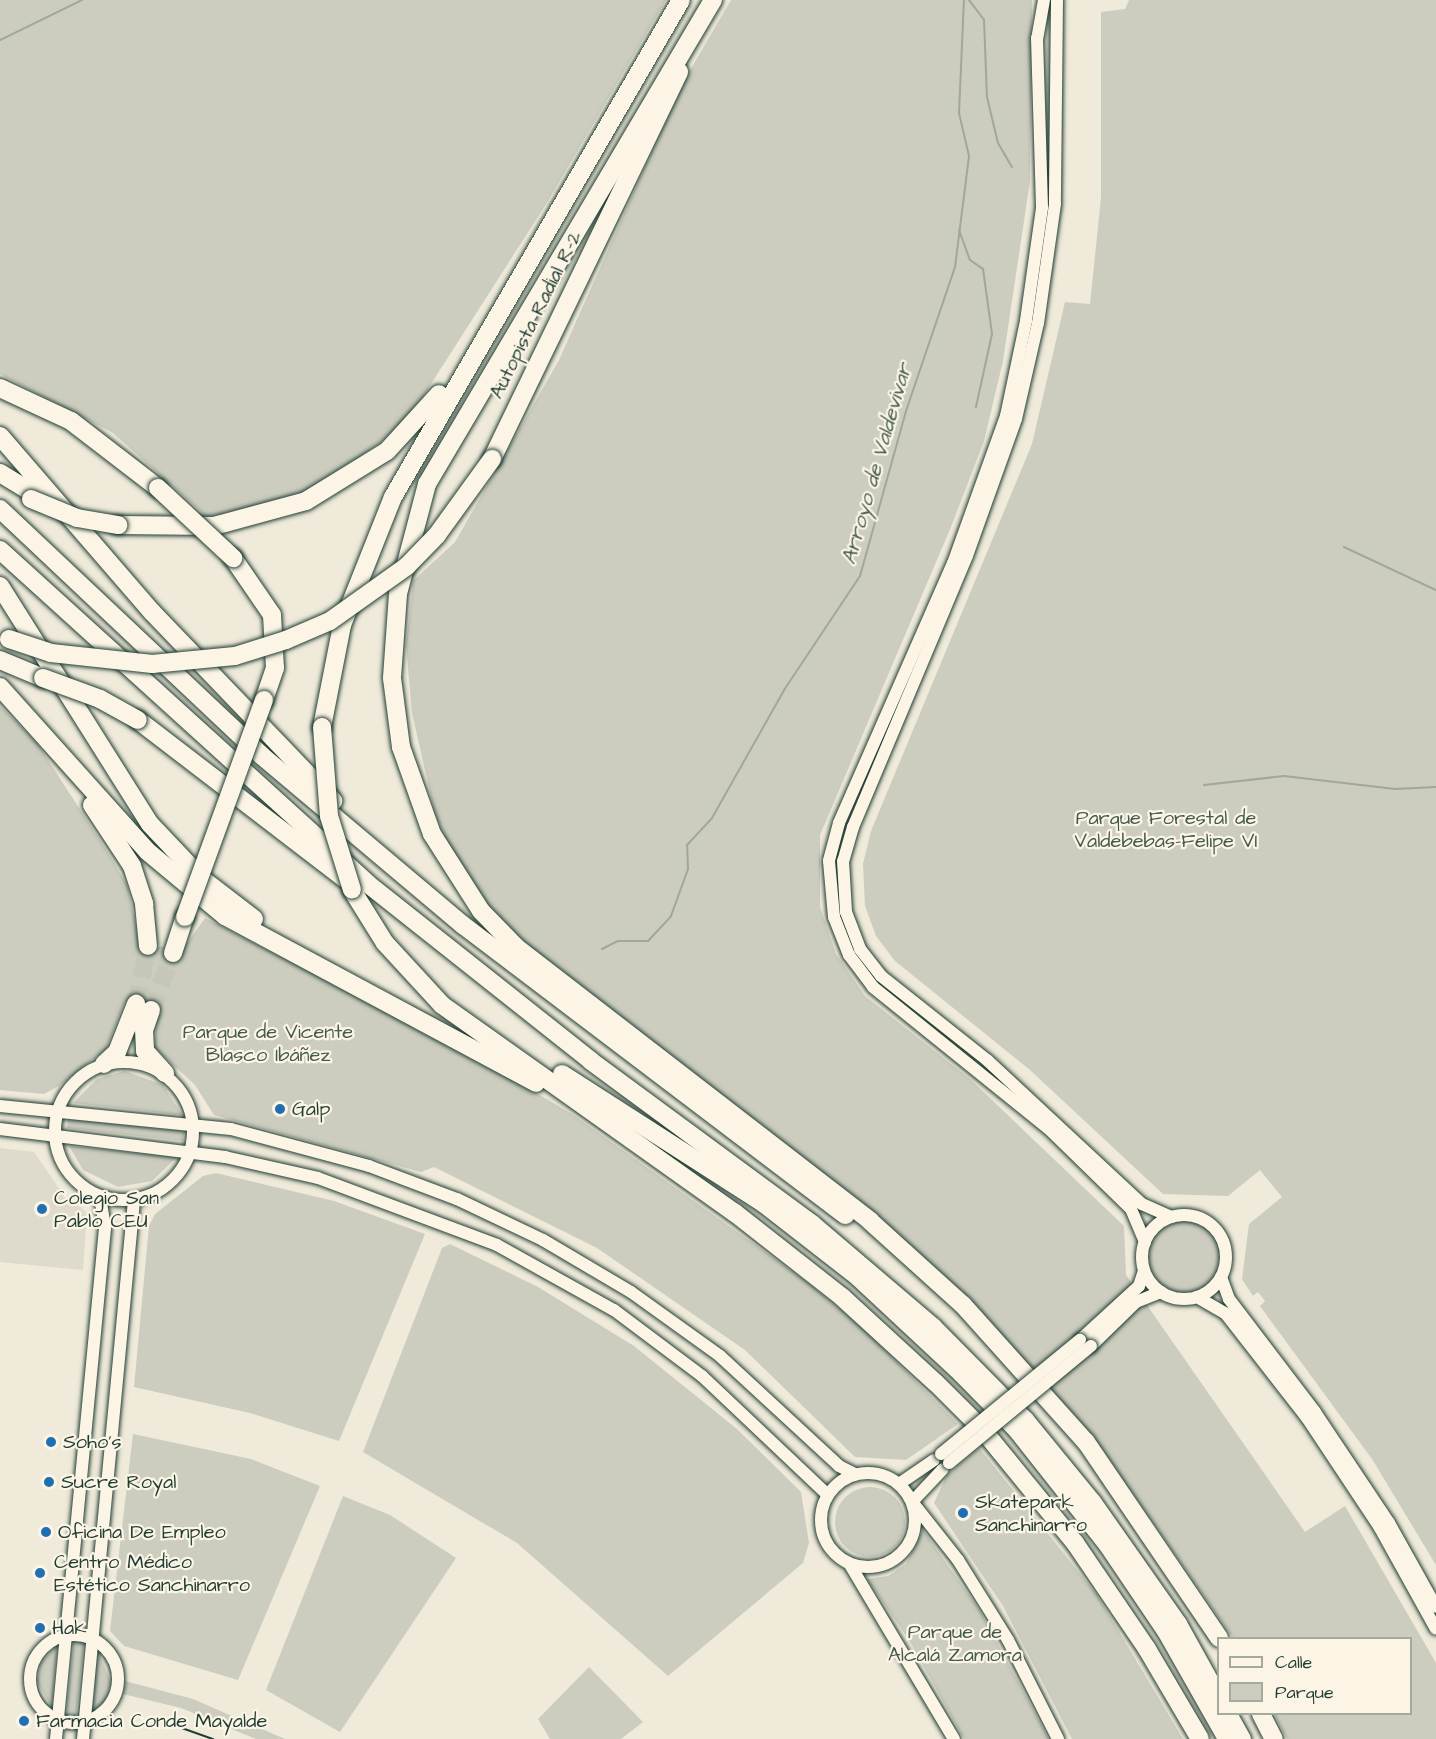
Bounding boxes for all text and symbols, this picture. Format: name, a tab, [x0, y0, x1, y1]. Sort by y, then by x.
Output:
street label: Autopista Radial R-2	[485, 227, 587, 403]
water label: Arroyo de Valdevivar	[836, 361, 918, 567]
park label: Parque Forestal de Valdebebas-Felipe VI	[1074, 807, 1258, 854]
park label: Parque de Vicente Blasco Ibáñez	[183, 1020, 353, 1067]
place label: Galp	[292, 1097, 330, 1121]
marker: Galp	[273, 1102, 287, 1116]
place label: Colegio San Pablo CEU	[54, 1186, 159, 1233]
marker: Colegio San Pablo CEU	[35, 1202, 49, 1216]
place label: Soho's	[63, 1430, 122, 1454]
marker: Soho's	[44, 1435, 58, 1449]
place label: Sucre Royal	[61, 1470, 176, 1494]
marker: Sucre Royal	[42, 1475, 56, 1489]
place label: Skatepark Sanchinarro	[975, 1490, 1087, 1537]
marker: Skatepark Sanchinarro	[956, 1506, 970, 1520]
place label: Oficina De Empleo	[58, 1520, 226, 1544]
marker: Oficina De Empleo	[39, 1525, 53, 1539]
place label: Centro Médico Estético Sanchinarro	[54, 1550, 250, 1597]
marker: Centro Médico Estético Sanchinarro	[31, 1564, 49, 1582]
place label: Hak	[52, 1616, 87, 1640]
marker: Hak	[33, 1621, 47, 1635]
park label: Parque de Alcalá Zamora	[888, 1621, 1022, 1668]
legend	[1217, 1637, 1412, 1715]
text: Calle	[1275, 1650, 1312, 1675]
text: Parque	[1275, 1680, 1334, 1705]
place label: Farmacia Conde Mayalde	[36, 1709, 267, 1733]
marker: Farmacia Conde Mayalde	[17, 1714, 31, 1728]

